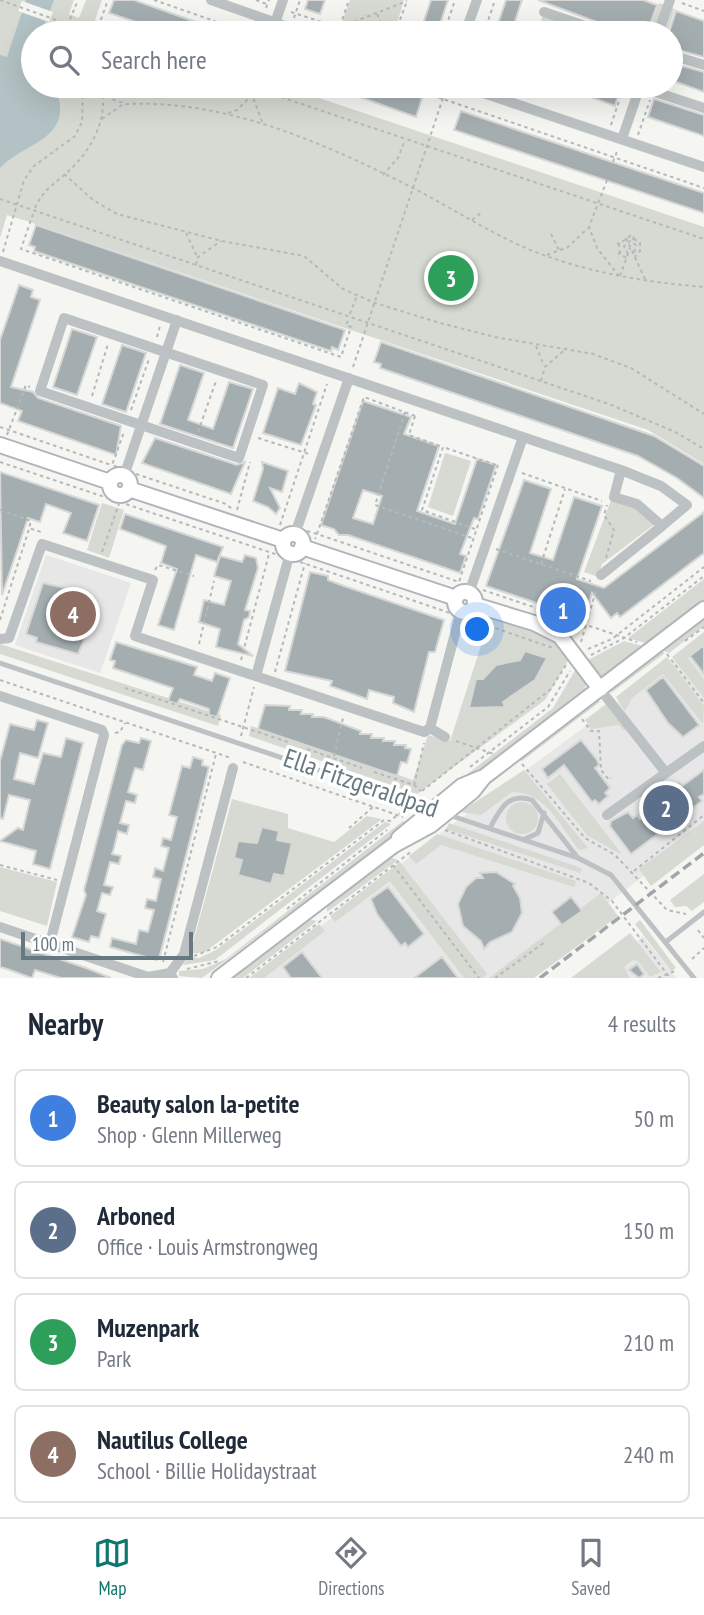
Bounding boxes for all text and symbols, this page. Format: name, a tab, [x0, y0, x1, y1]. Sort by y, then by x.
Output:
search box	[21, 21, 683, 98]
icon: search	[45, 41, 83, 79]
text: Search here	[101, 43, 207, 76]
pin: 3	[428, 252, 474, 304]
pin: 1	[540, 584, 586, 636]
pin: 4	[50, 588, 96, 640]
your location	[460, 612, 494, 646]
street label: Ella Fitzgeraldpad	[279, 741, 443, 824]
pin: 2	[643, 782, 689, 834]
scale bar	[21, 929, 192, 961]
text: 100 m	[32, 932, 74, 956]
text: Nearby	[28, 1004, 103, 1043]
text: 4 results	[608, 1009, 676, 1038]
text: Beauty salon la-petite	[97, 1087, 300, 1120]
text: 1	[48, 1104, 59, 1133]
text: 50 m	[633, 1104, 674, 1133]
text: Shop · Glenn Millerweg	[97, 1120, 282, 1149]
text: Arboned	[97, 1199, 175, 1232]
text: 2	[48, 1216, 59, 1245]
text: 150 m	[623, 1216, 674, 1245]
text: Office · Louis Armstrongweg	[97, 1232, 318, 1261]
text: Muzenpark	[97, 1311, 199, 1344]
text: 3	[48, 1328, 59, 1357]
text: 210 m	[623, 1328, 674, 1357]
text: Park	[97, 1344, 131, 1373]
text: Nautilus College	[97, 1423, 248, 1456]
text: 4	[48, 1440, 59, 1469]
text: 240 m	[623, 1440, 674, 1469]
text: School · Billie Holidaystraat	[97, 1456, 317, 1485]
tab: Map	[93, 1534, 131, 1600]
tab: Directions	[318, 1534, 384, 1600]
tab: Saved	[571, 1534, 611, 1600]

